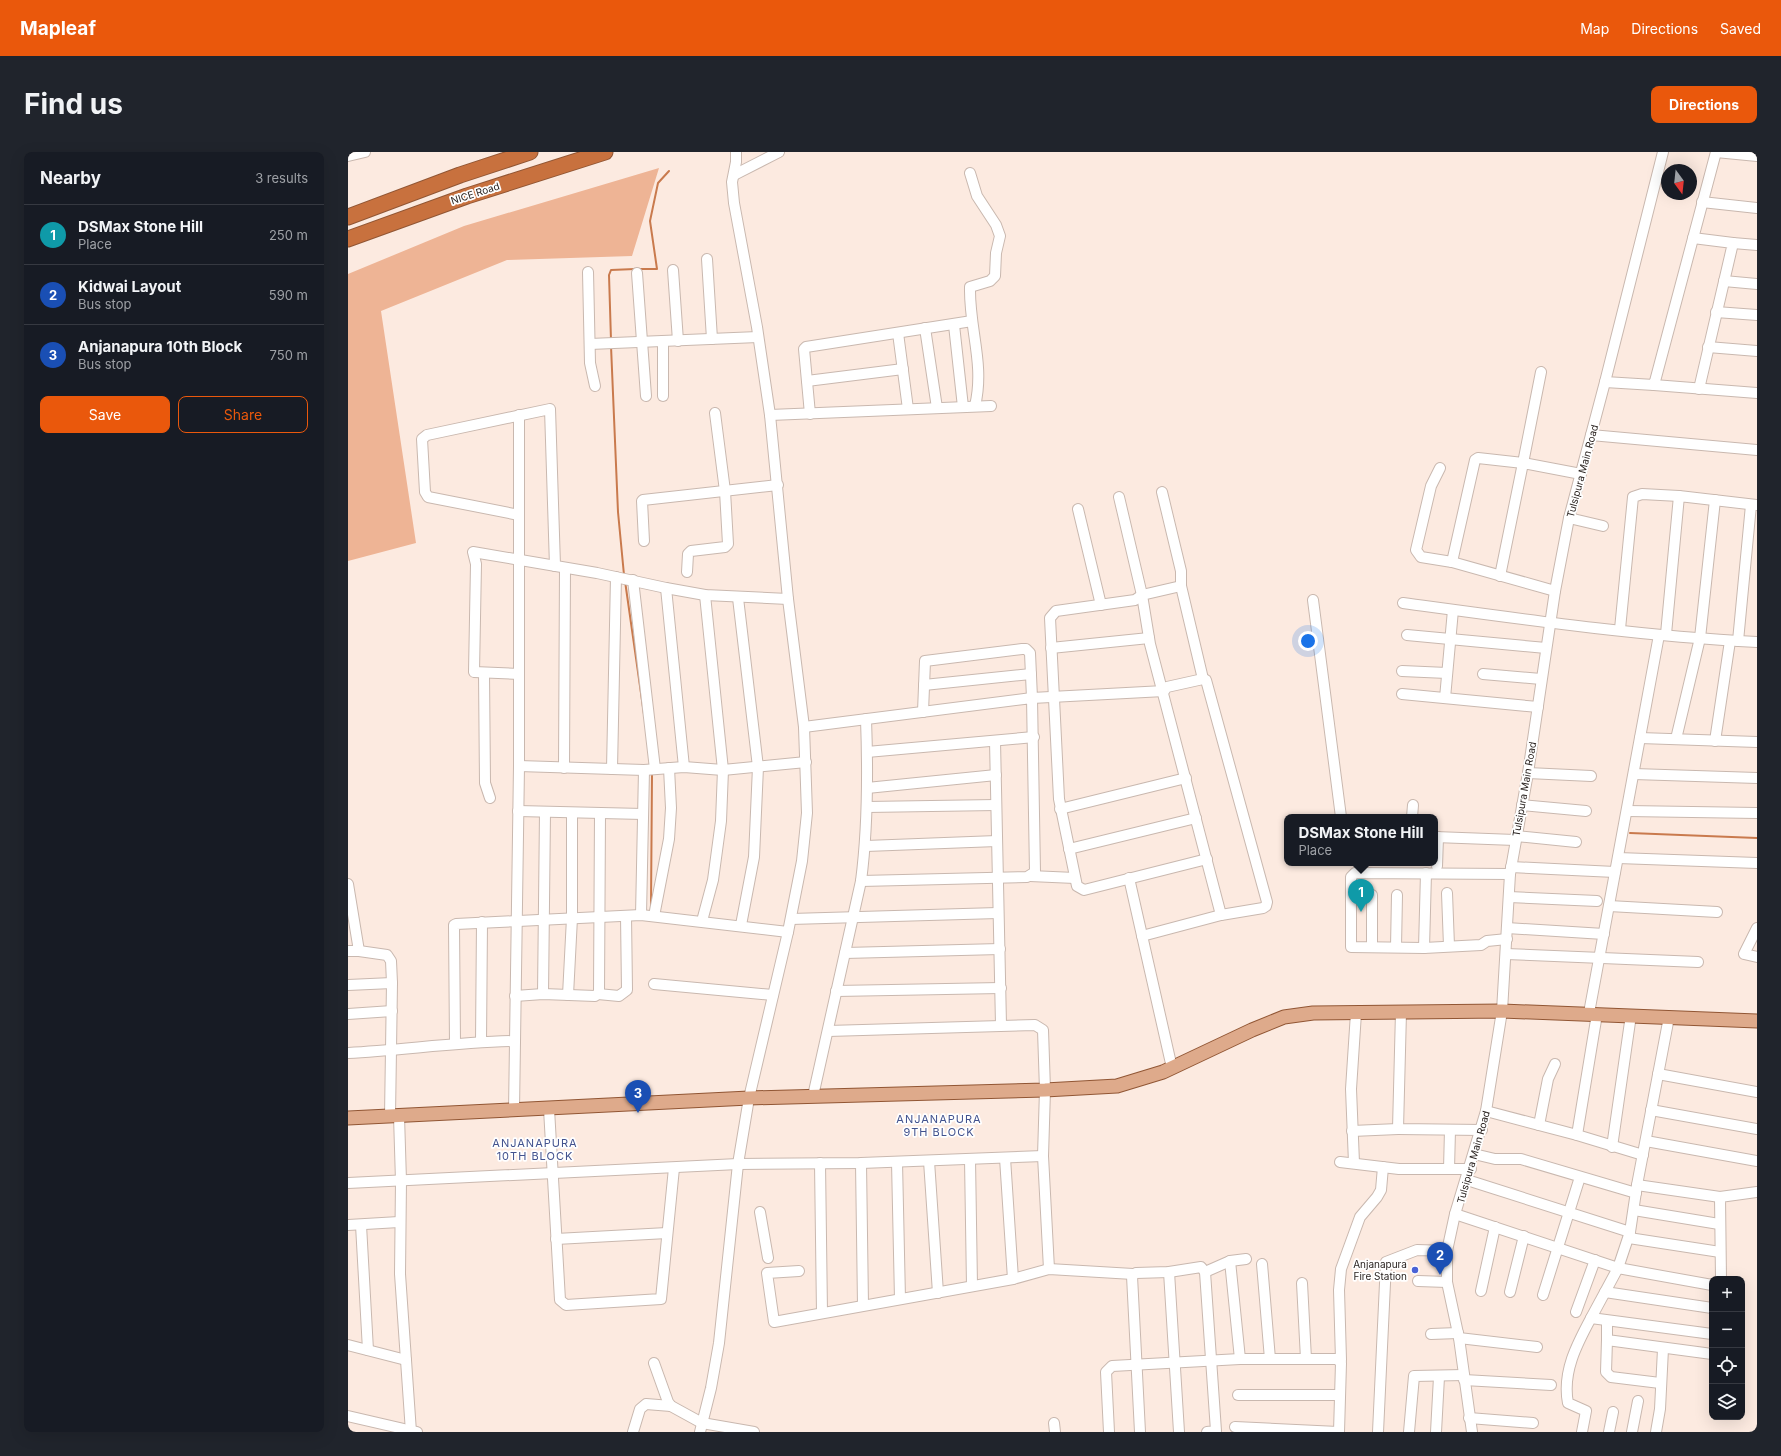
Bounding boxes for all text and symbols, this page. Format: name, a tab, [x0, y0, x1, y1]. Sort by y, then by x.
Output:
text: Mapleaf	[20, 17, 96, 40]
text: Map	[1580, 20, 1609, 37]
text: Directions	[1631, 20, 1698, 37]
text: Saved	[1720, 20, 1761, 37]
button: Directions	[1651, 86, 1757, 123]
text: Find us	[24, 87, 123, 121]
north arrow	[1661, 164, 1697, 200]
text: Nearby	[40, 168, 101, 188]
text: 3 results	[255, 170, 308, 186]
street label: NICE Road	[449, 179, 501, 207]
text: DSMax Stone Hill	[78, 217, 203, 236]
text: 1	[50, 227, 56, 243]
text: 250 m	[269, 227, 308, 243]
text: Place	[78, 236, 112, 252]
text: Kidwai Layout	[78, 277, 181, 296]
text: 2	[49, 287, 57, 303]
text: 590 m	[269, 287, 308, 303]
text: Bus stop	[78, 296, 131, 312]
text: Anjanapura 10th Block	[78, 337, 242, 356]
text: 3	[49, 347, 57, 363]
text: 750 m	[270, 347, 308, 363]
text: Bus stop	[78, 356, 131, 372]
button: Save	[40, 396, 170, 433]
button: Share	[178, 396, 308, 433]
street label: Tulsipura Main Road	[1564, 423, 1600, 519]
your location	[1298, 631, 1318, 651]
street label: Tulsipura Main Road	[1510, 741, 1538, 837]
popup	[1284, 814, 1438, 866]
text: DSMax Stone Hill	[1298, 823, 1424, 842]
text: Place	[1298, 842, 1332, 858]
pin: 1	[1348, 879, 1374, 912]
pin: 3	[625, 1080, 651, 1113]
street label: Tulsipura Main Road	[1454, 1109, 1492, 1205]
district label: ANJANAPURA 9TH BLOCK	[896, 1112, 982, 1139]
district label: ANJANAPURA 10TH BLOCK	[492, 1136, 578, 1163]
pin: 2	[1427, 1242, 1453, 1275]
place label: Anjanapura Fire Station	[1353, 1258, 1407, 1282]
marker: Anjanapura Fire Station	[1410, 1265, 1420, 1275]
map controls	[1709, 1276, 1745, 1420]
button: +	[1709, 1276, 1745, 1312]
button: −	[1709, 1312, 1745, 1348]
button: locate	[1709, 1348, 1745, 1384]
button: layers	[1709, 1384, 1745, 1420]

